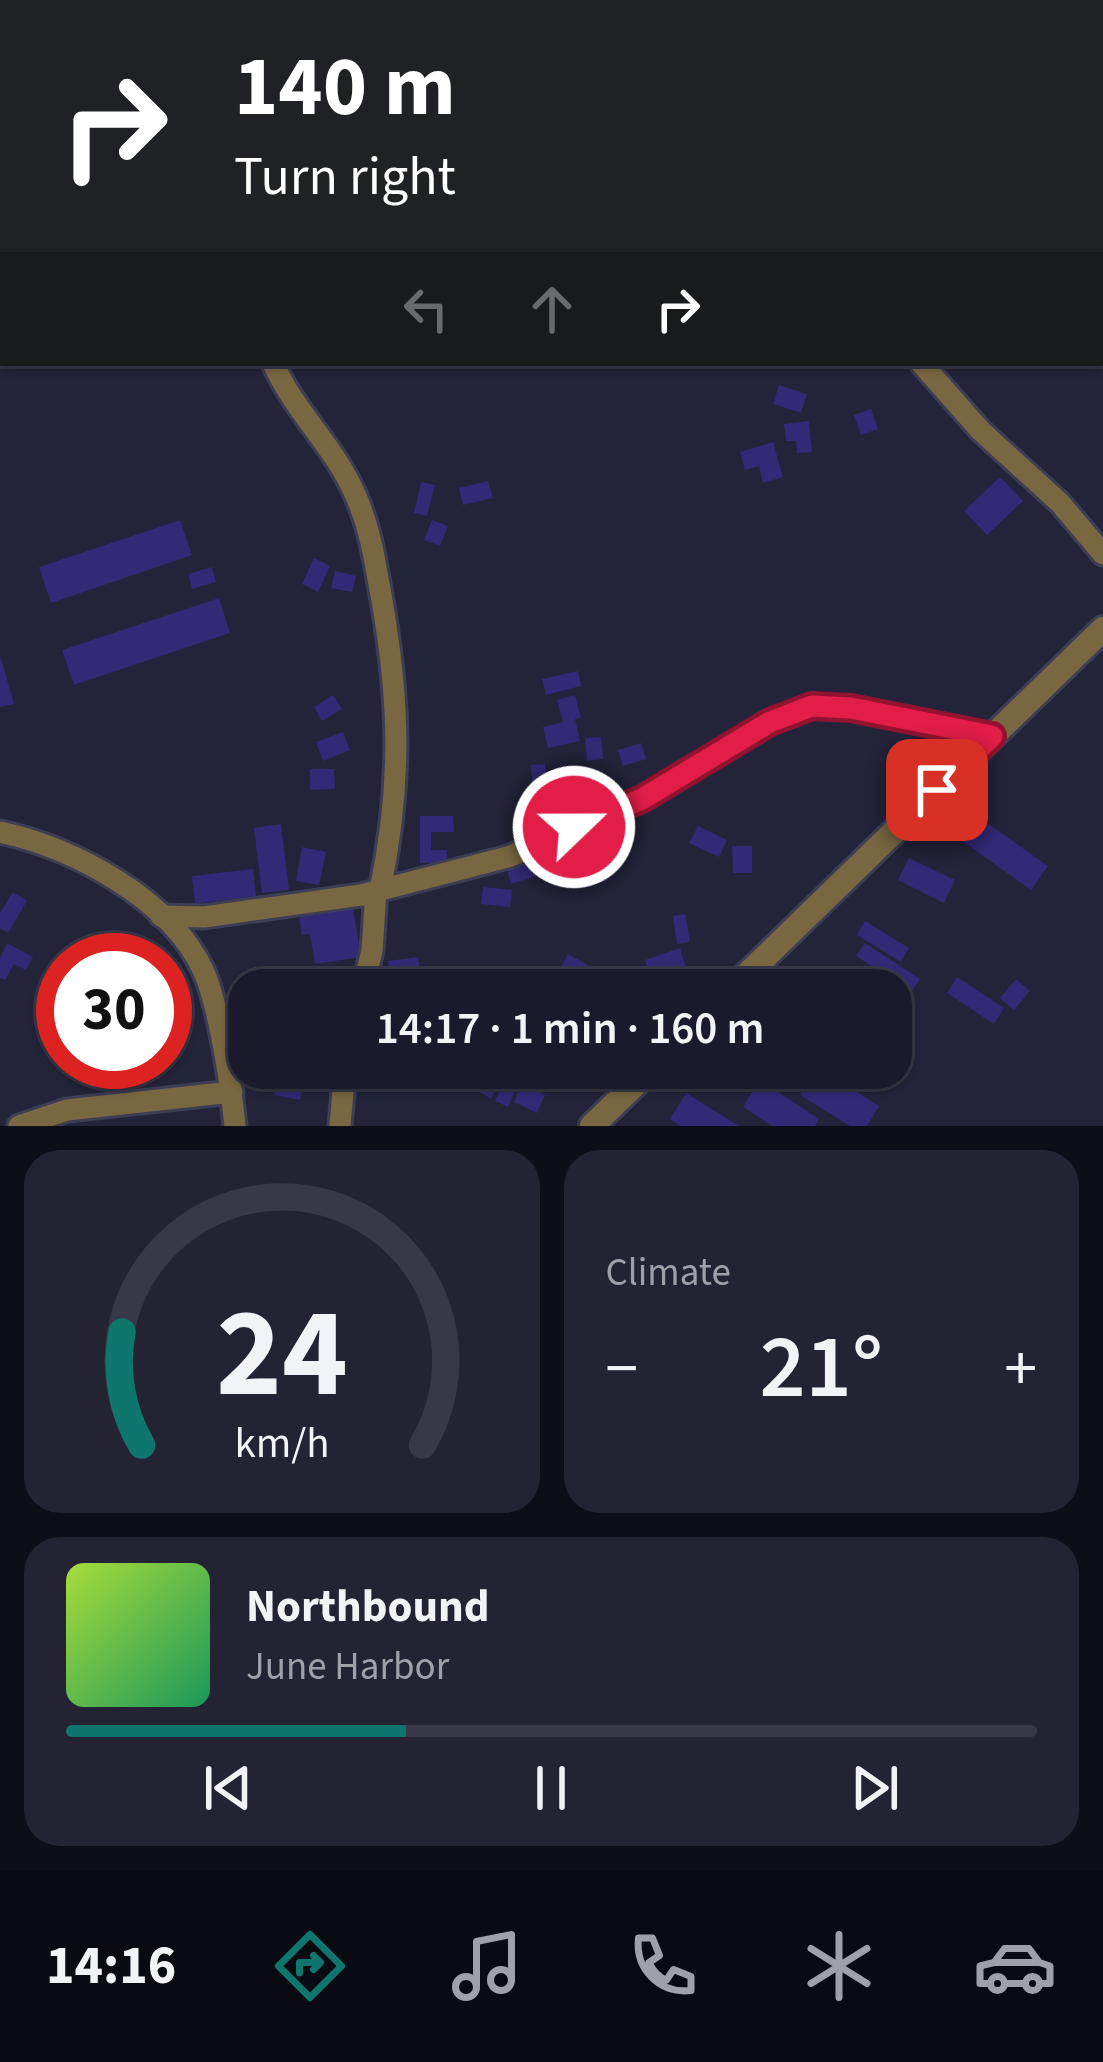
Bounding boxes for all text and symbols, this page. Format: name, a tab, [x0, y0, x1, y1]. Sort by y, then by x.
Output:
text: 140 m	[234, 28, 456, 148]
icon: right	[36, 48, 192, 204]
text: Turn right	[234, 139, 456, 216]
icon: left	[393, 276, 459, 342]
icon: ahead	[519, 276, 585, 342]
icon: right	[645, 276, 711, 342]
pin	[886, 739, 988, 841]
icon: arrive	[904, 757, 970, 823]
position arrow	[511, 764, 637, 890]
speed limit sign: 30	[36, 933, 192, 1089]
text: 14:17 · 1 min · 160 m	[376, 997, 764, 1061]
text: Climate	[606, 1245, 731, 1301]
text: 24	[216, 1266, 348, 1444]
text: 21°	[759, 1304, 883, 1432]
text: −	[606, 1322, 638, 1416]
text: +	[1004, 1322, 1037, 1416]
text: km/h	[234, 1412, 329, 1473]
text: Northbound	[246, 1575, 490, 1639]
text: June Harbor	[246, 1639, 449, 1695]
icon: previous	[195, 1755, 261, 1821]
icon: pause	[518, 1755, 584, 1821]
icon: next	[842, 1755, 908, 1821]
icon: directions	[268, 1924, 352, 2008]
icon: music	[445, 1924, 529, 2008]
icon: phone	[621, 1924, 705, 2008]
icon: climate	[797, 1924, 881, 2008]
icon: car	[973, 1924, 1057, 2008]
text: 14:16	[46, 1928, 176, 2005]

